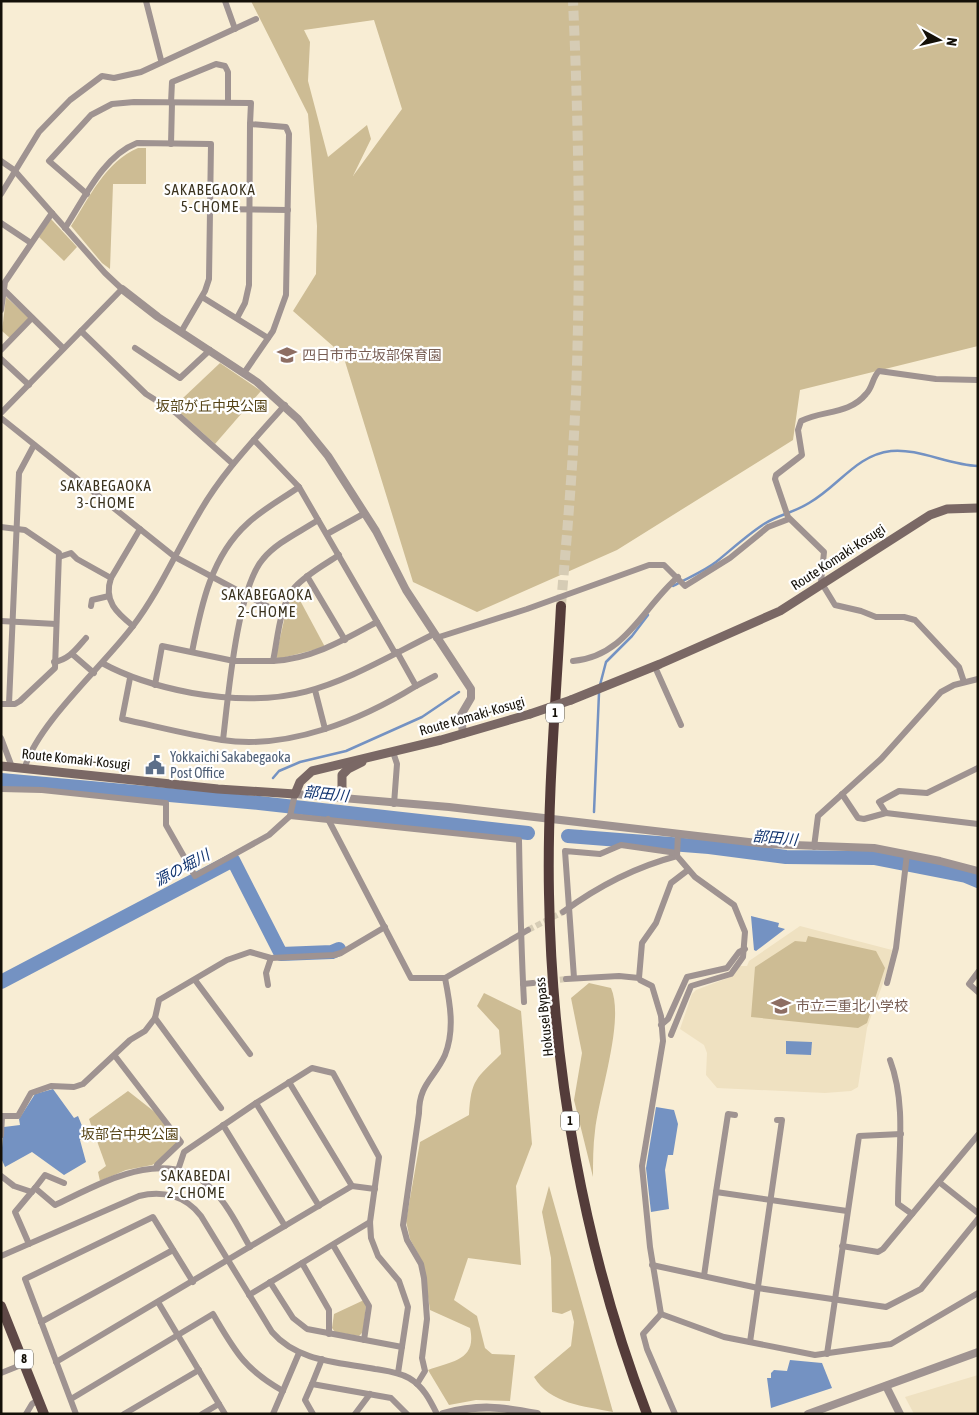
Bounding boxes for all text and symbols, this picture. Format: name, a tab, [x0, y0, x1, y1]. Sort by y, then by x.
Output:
north arrow	[914, 15, 964, 65]
text: N	[943, 37, 960, 47]
district label: SAKABEGAOKA 5-CHOME	[164, 181, 256, 215]
school or university icon: 四日市市立坂部保育園	[276, 344, 298, 366]
place label: 四日市市立坂部保育園	[302, 347, 442, 363]
park label: 坂部が丘中央公園	[156, 398, 268, 414]
district label: SAKABEGAOKA 3-CHOME	[60, 477, 152, 511]
street label: Route Komaki-Kosugi	[788, 521, 888, 593]
district label: SAKABEGAOKA 2-CHOME	[221, 586, 313, 620]
street label: Route Komaki-Kosugi	[417, 693, 527, 739]
road number: 1	[546, 704, 564, 722]
street label: Route Komaki-Kosugi	[21, 745, 131, 773]
place label: Yokkaichi Sakabegaoka Post Office	[170, 749, 291, 781]
public building icon: Yokkaichi Sakabegaoka Post Office	[144, 754, 166, 776]
water label: 部田川	[303, 783, 351, 805]
water label: 部田川	[752, 827, 800, 848]
water label: 源の堀川	[151, 845, 214, 889]
street label: Hokusei Bypass	[532, 977, 556, 1057]
school or university icon: 市立三重北小学校	[770, 995, 792, 1017]
place label: 市立三重北小学校	[796, 998, 908, 1014]
road number: 1	[561, 1112, 579, 1130]
park label: 坂部台中央公園	[81, 1126, 179, 1142]
district label: SAKABEDAI 2-CHOME	[161, 1167, 231, 1201]
road number: 8	[15, 1350, 33, 1368]

